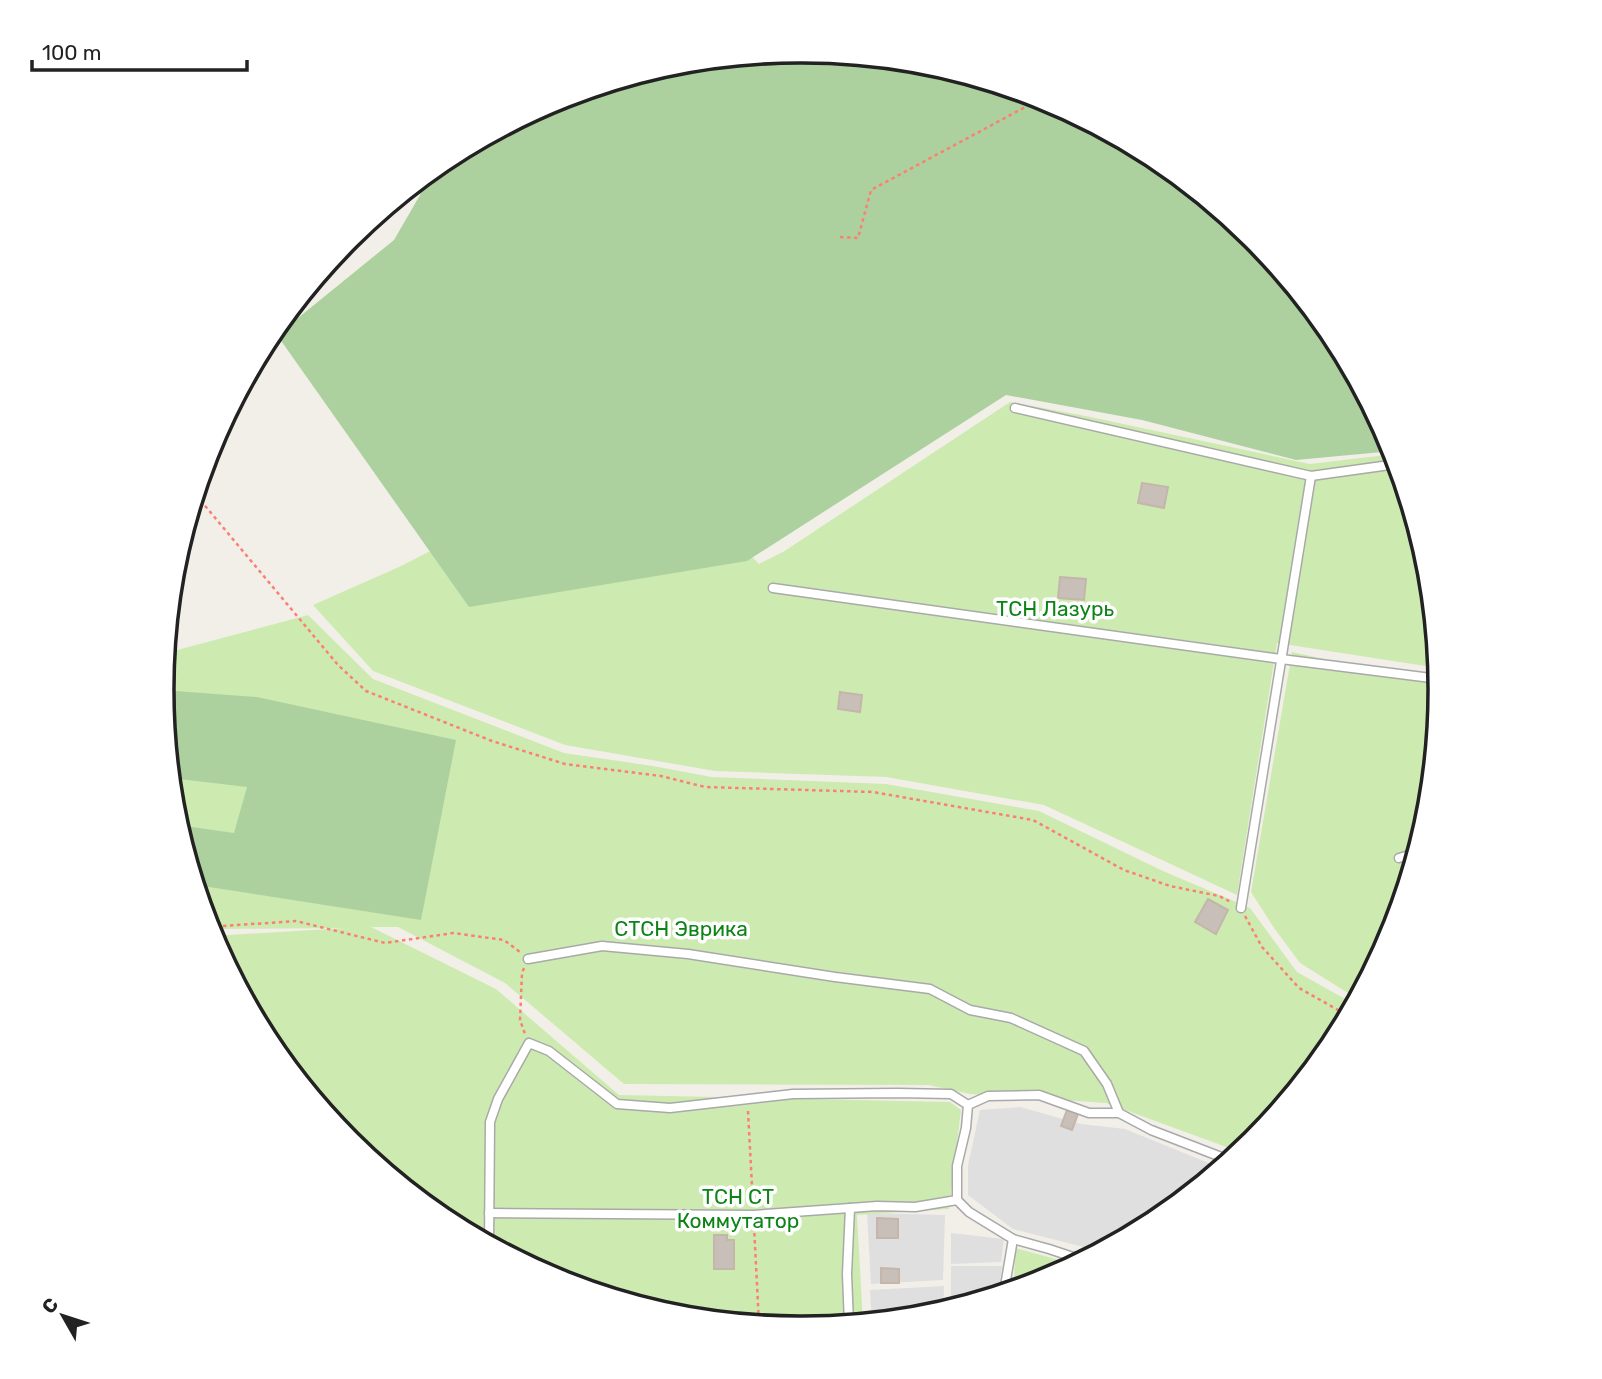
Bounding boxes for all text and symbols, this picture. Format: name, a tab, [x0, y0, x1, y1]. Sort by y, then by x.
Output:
scale bar	[32, 28, 247, 72]
text: 100 m	[42, 40, 101, 65]
park label: ТСН Лазурь	[996, 596, 1114, 621]
park label: СТСН Эврика	[614, 916, 748, 941]
park label: ТСН СТ Коммутатор	[677, 1184, 799, 1233]
north arrow	[28, 1281, 98, 1351]
text: С	[37, 1293, 63, 1318]

